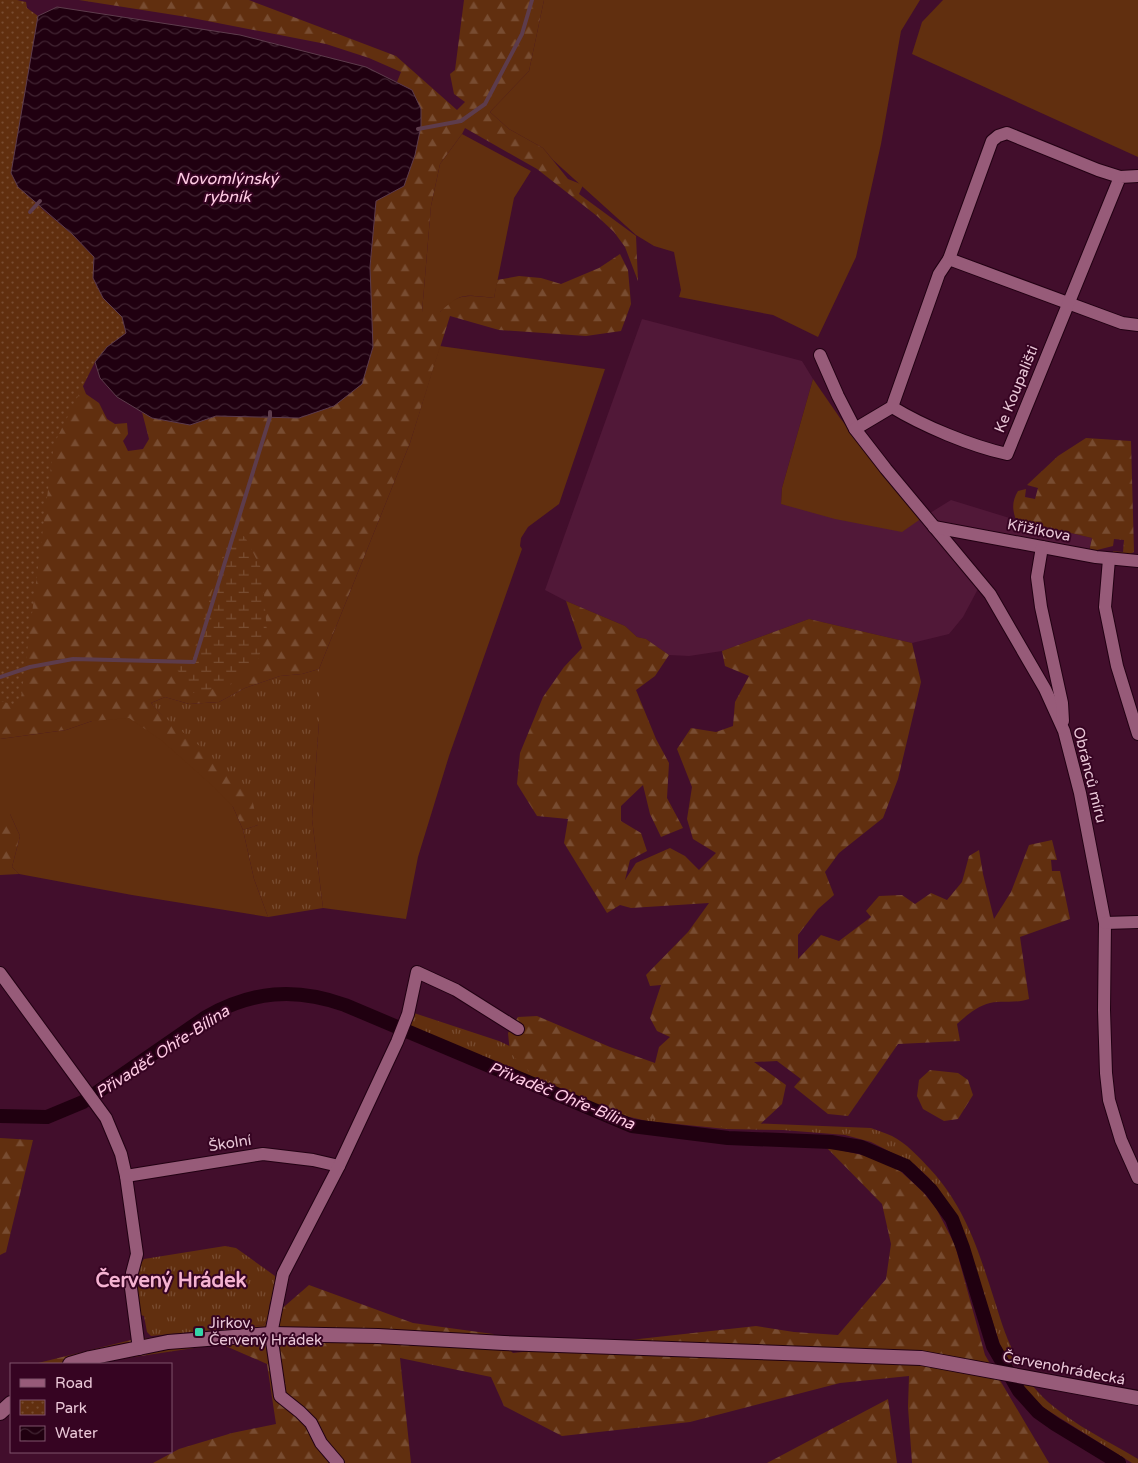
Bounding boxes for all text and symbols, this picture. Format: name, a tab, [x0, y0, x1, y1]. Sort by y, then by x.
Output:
water label: Novomlýnský rybník	[176, 169, 281, 207]
street label: Ke Koupališti	[990, 343, 1042, 435]
street label: Křižíkova	[1006, 515, 1072, 545]
street label: Obránců míru	[1069, 725, 1111, 825]
water label: Přivaděč Ohře-Bílina	[92, 1001, 234, 1103]
water label: Přivaděč Ohře-Bílina	[486, 1057, 638, 1135]
street label: Školní	[207, 1131, 253, 1155]
district label: Červený Hrádek	[96, 1267, 247, 1293]
place label: Jirkov, Červený Hrádek	[209, 1314, 322, 1349]
marker: Jirkov, Červený Hrádek	[193, 1326, 205, 1338]
street label: Červenohrádecká	[1001, 1347, 1127, 1389]
legend	[10, 1363, 172, 1453]
text: Road	[55, 1374, 93, 1392]
text: Park	[55, 1399, 87, 1417]
text: Water	[55, 1424, 98, 1442]

